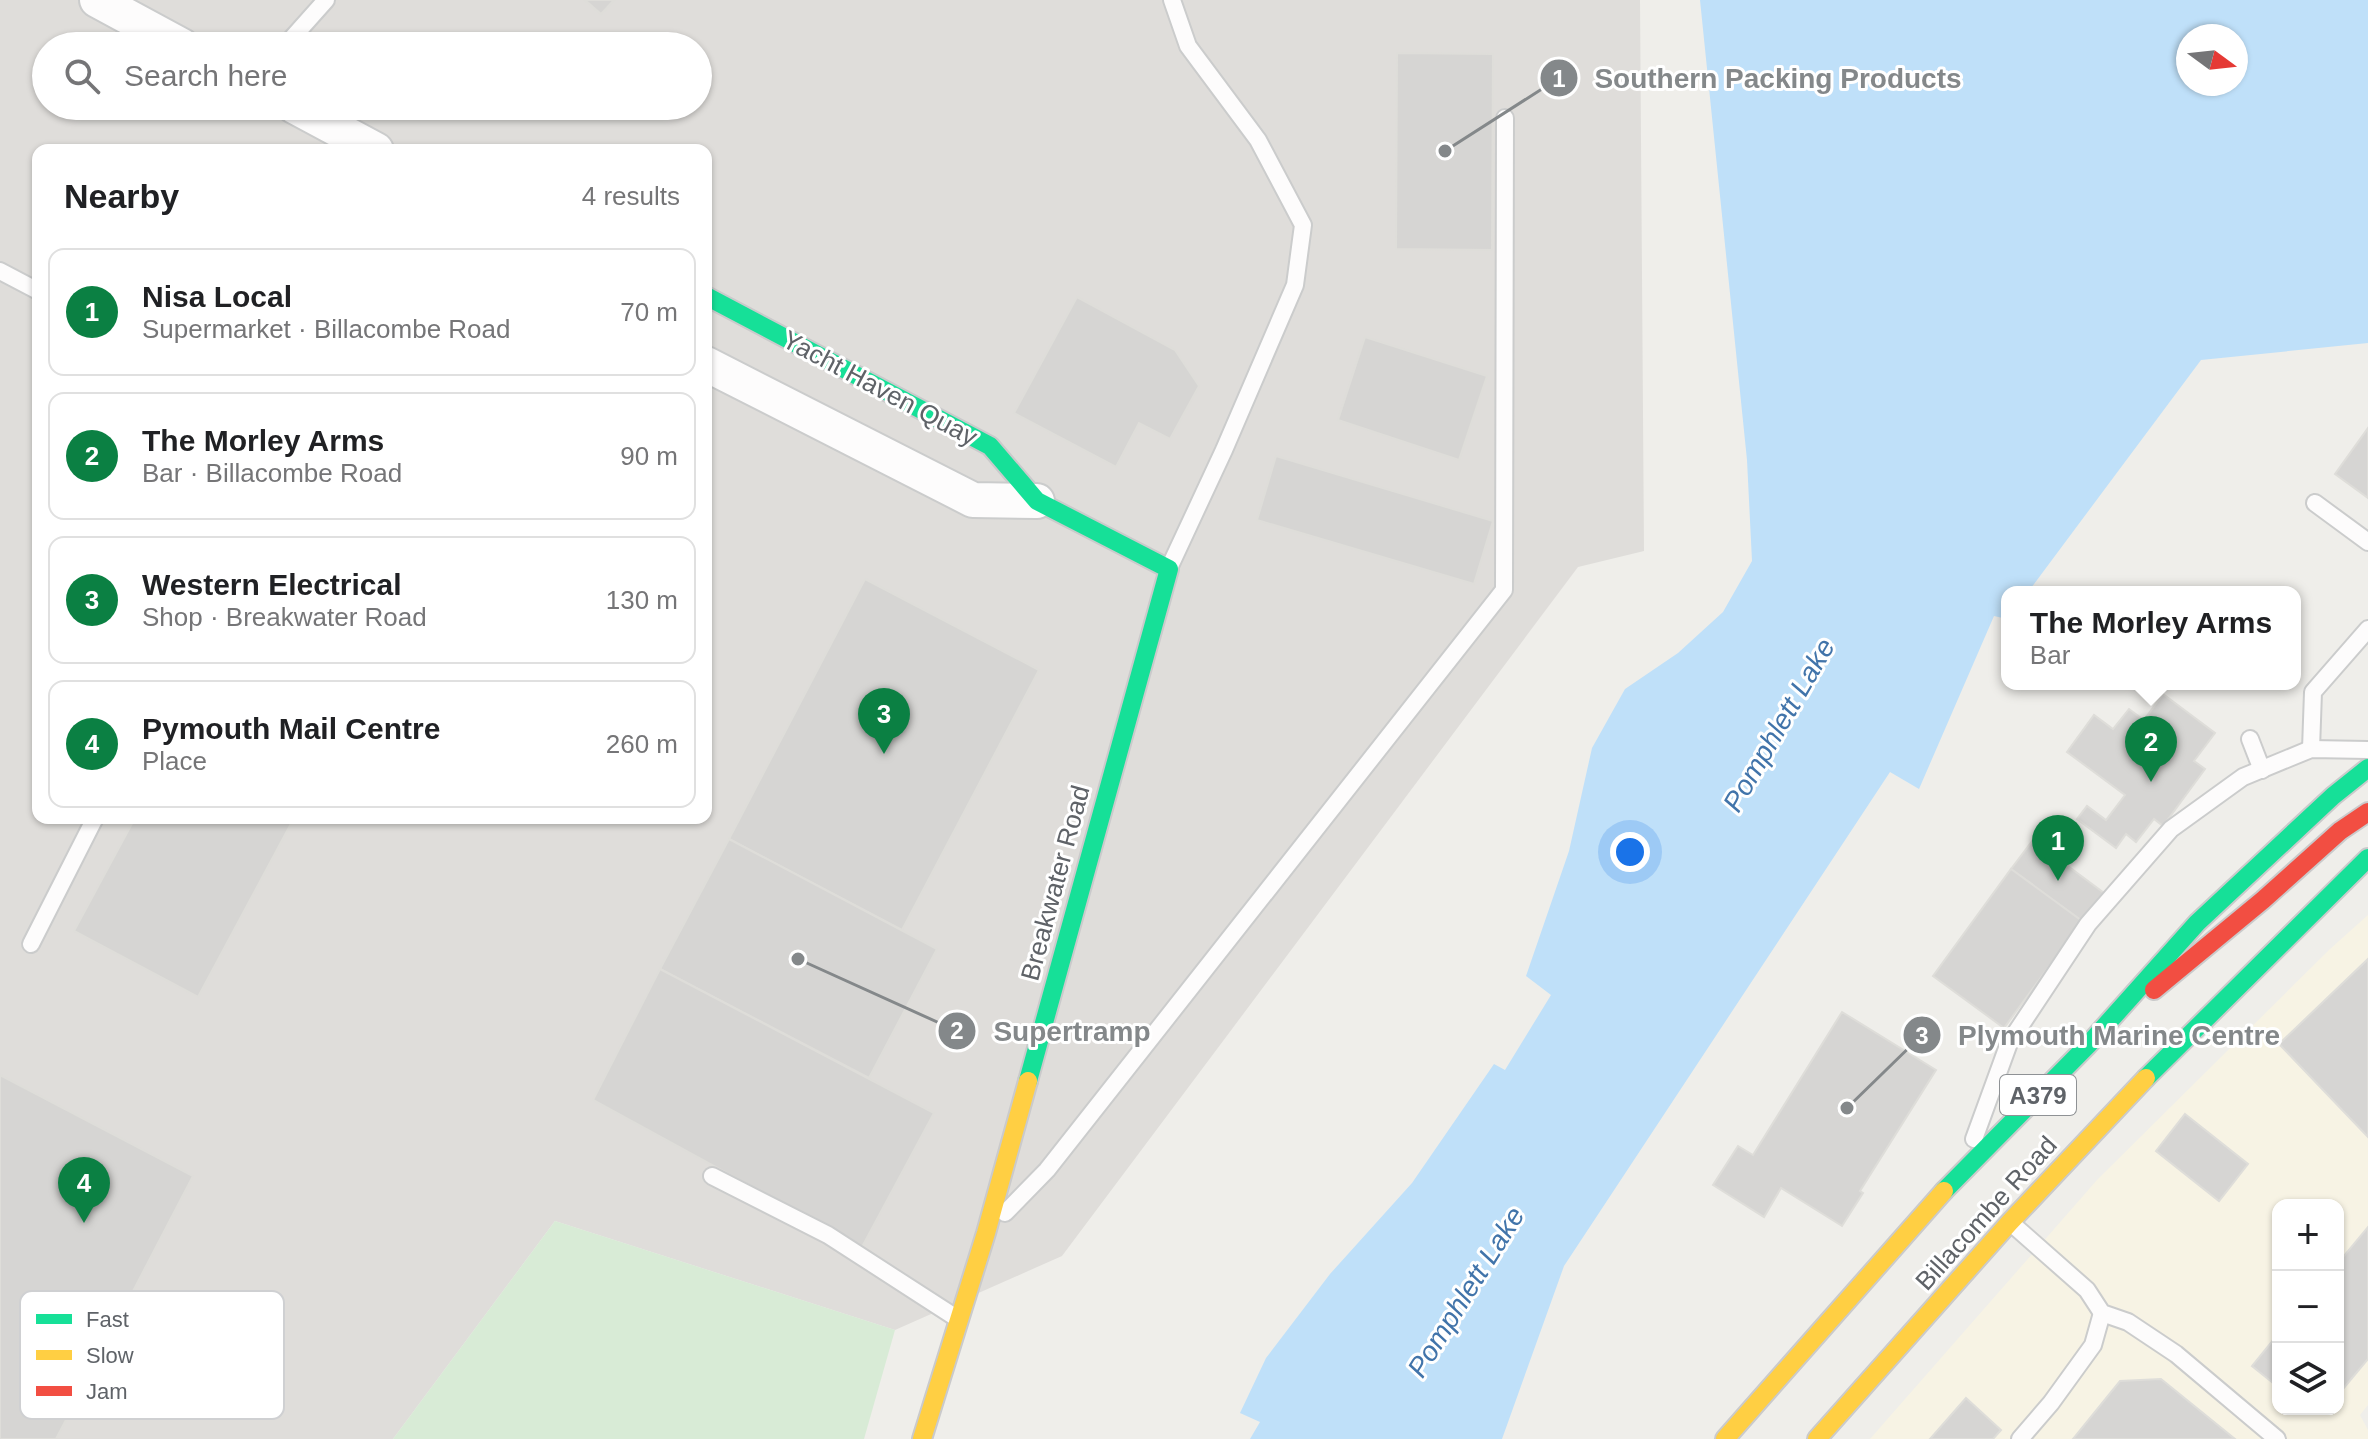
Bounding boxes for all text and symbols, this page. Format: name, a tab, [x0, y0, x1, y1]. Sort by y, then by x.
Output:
north arrow	[2176, 24, 2248, 96]
search box	[32, 32, 712, 120]
callout: Southern Packing Products	[1539, 52, 1978, 104]
icon: search	[60, 54, 104, 98]
text: Search here	[124, 59, 287, 92]
text: Southern Packing Products	[1594, 63, 1962, 94]
text: 1	[1552, 65, 1566, 92]
text: Nearby	[64, 177, 179, 215]
text: 4 results	[582, 181, 680, 211]
text: Nisa Local	[142, 280, 292, 313]
text: 1	[85, 297, 99, 327]
text: 70 m	[620, 297, 678, 327]
text: Supermarket · Billacombe Road	[142, 314, 511, 344]
street label: Yacht Haven Quay	[777, 324, 983, 452]
text: The Morley Arms	[142, 424, 384, 457]
text: 2	[85, 441, 99, 471]
text: 90 m	[620, 441, 678, 471]
text: Bar · Billacombe Road	[142, 458, 402, 488]
text: Western Electrical	[142, 568, 402, 601]
text: 3	[85, 585, 99, 615]
text: 130 m	[606, 585, 678, 615]
popup	[2001, 586, 2301, 690]
text: Shop · Breakwater Road	[142, 602, 427, 632]
text: The Morley Arms	[2030, 606, 2272, 639]
water label: Pomphlett Lake	[1717, 633, 1841, 817]
text: Bar	[2030, 640, 2070, 670]
pin: 3	[858, 688, 910, 754]
text: Pymouth Mail Centre	[142, 712, 440, 745]
pin: 2	[2125, 716, 2177, 782]
text: 4	[85, 729, 99, 759]
text: 260 m	[606, 729, 678, 759]
text: Place	[142, 746, 207, 776]
street label: Breakwater Road	[1015, 782, 1095, 984]
pin: 1	[2032, 815, 2084, 881]
your location	[1610, 832, 1650, 872]
callout: Supertramp	[937, 1005, 1166, 1057]
callout: Plymouth Marine Centre	[1902, 1009, 2296, 1061]
text: Supertramp	[993, 1016, 1151, 1047]
text: 2	[950, 1017, 964, 1044]
text: Plymouth Marine Centre	[1958, 1020, 2280, 1051]
text: 3	[1915, 1022, 1929, 1049]
road number: A379	[2000, 1075, 2076, 1115]
street label: Billacombe Road	[1909, 1130, 2063, 1296]
pin: 4	[58, 1157, 110, 1223]
map controls	[2272, 1199, 2344, 1415]
button: +	[2272, 1199, 2344, 1271]
water label: Pomphlett Lake	[1401, 1201, 1531, 1383]
button: −	[2272, 1271, 2344, 1343]
legend	[20, 1291, 284, 1419]
text: Fast	[86, 1307, 129, 1332]
text: Slow	[86, 1343, 134, 1368]
button: layers	[2272, 1343, 2344, 1415]
text: Jam	[86, 1379, 128, 1404]

